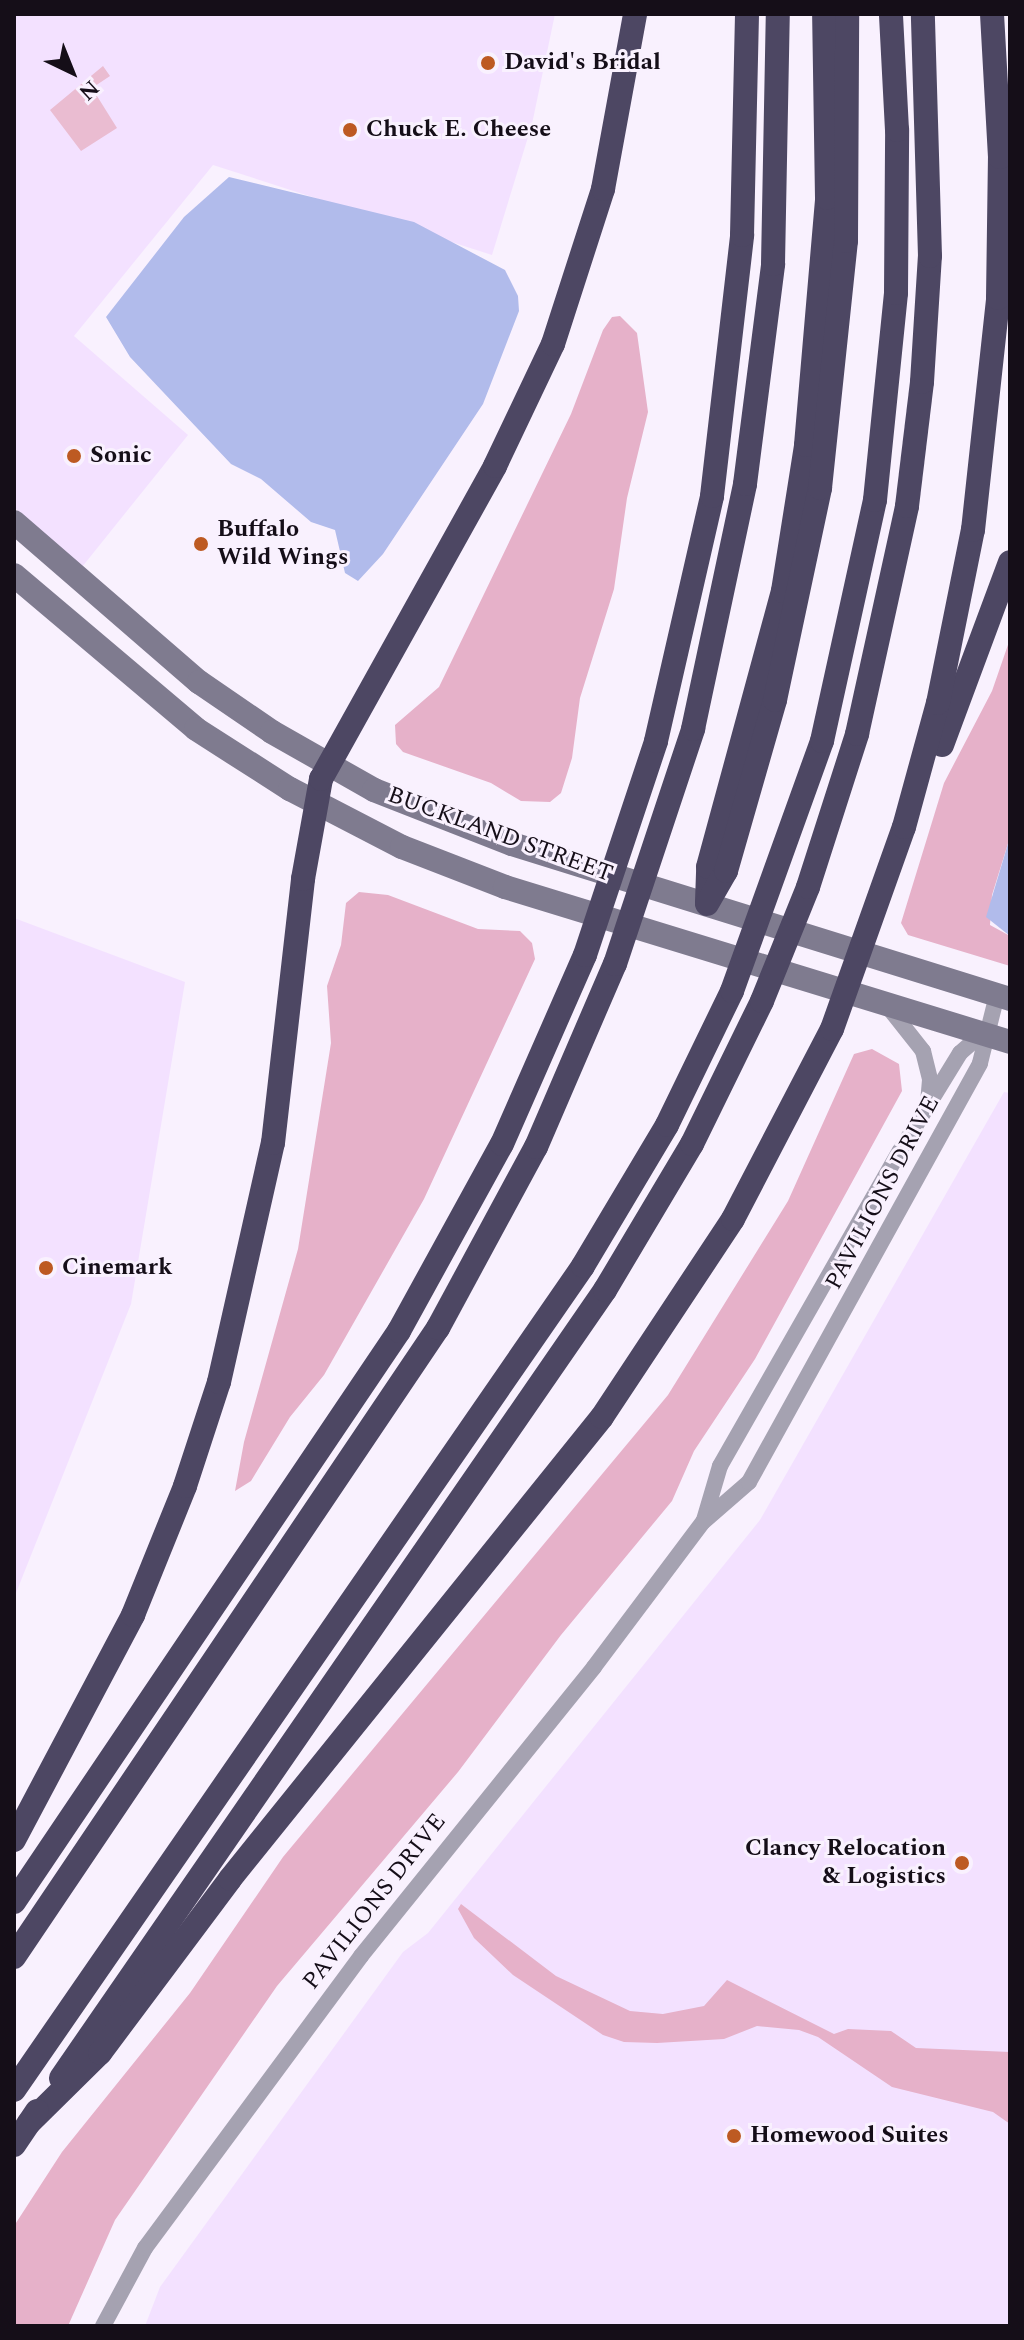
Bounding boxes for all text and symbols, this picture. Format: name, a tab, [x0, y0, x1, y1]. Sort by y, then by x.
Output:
north arrow	[32, 32, 112, 112]
place label: David's Bridal	[504, 49, 661, 77]
marker: David's Bridal	[479, 54, 497, 72]
text: N	[71, 72, 107, 108]
place label: Chuck E. Cheese	[366, 116, 551, 144]
marker: Chuck E. Cheese	[341, 121, 359, 139]
place label: Sonic	[90, 442, 152, 470]
marker: Sonic	[65, 447, 83, 465]
place label: Buffalo Wild Wings	[217, 516, 348, 572]
marker: Buffalo Wild Wings	[192, 535, 210, 553]
street label: BUCKLAND STREET	[383, 781, 617, 889]
street label: PAVILIONS DRIVE	[820, 1091, 946, 1295]
place label: Cinemark	[62, 1254, 172, 1282]
marker: Cinemark	[37, 1259, 55, 1277]
street label: PAVILIONS DRIVE	[297, 1808, 453, 1996]
place label: Clancy Relocation & Logistics	[745, 1835, 946, 1891]
marker: Clancy Relocation & Logistics	[953, 1854, 971, 1872]
place label: Homewood Suites	[750, 2122, 949, 2150]
marker: Homewood Suites	[725, 2127, 743, 2145]

